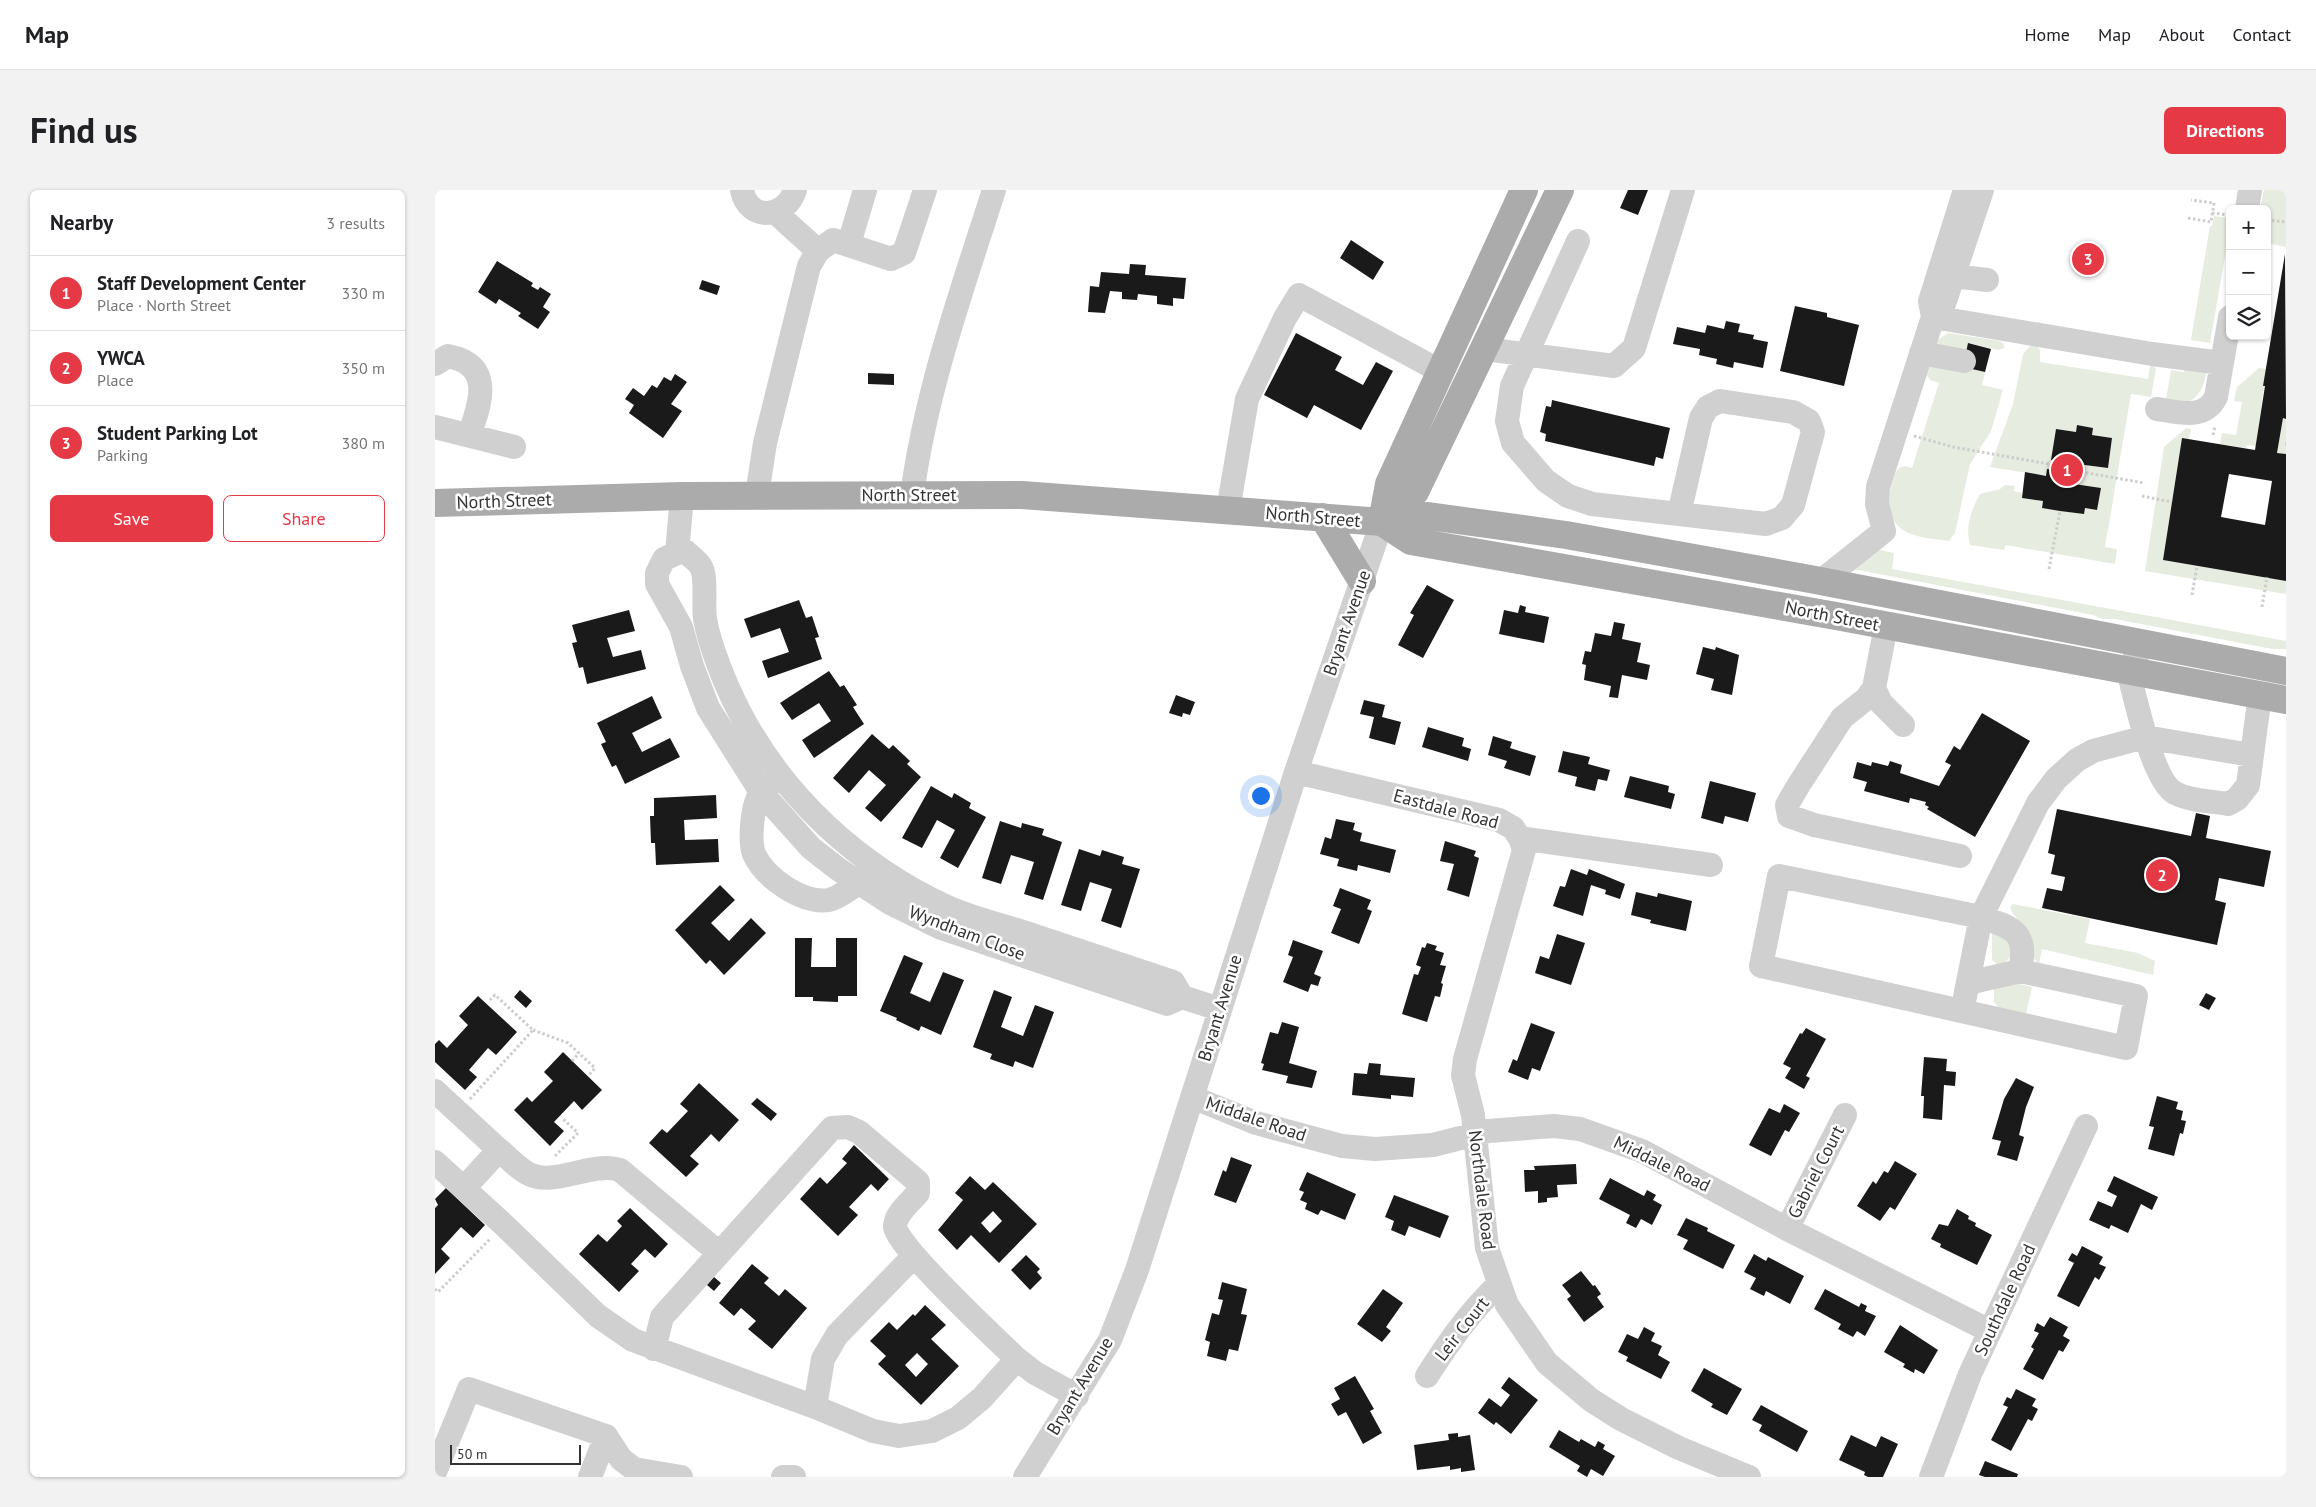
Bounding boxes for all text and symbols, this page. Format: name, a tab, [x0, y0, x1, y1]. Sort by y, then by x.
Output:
text: Map	[25, 19, 69, 50]
text: Home	[2024, 23, 2070, 46]
text: Map	[2098, 23, 2131, 46]
text: About	[2159, 23, 2205, 46]
text: Contact	[2233, 23, 2291, 46]
text: Find us	[30, 107, 138, 153]
button: Directions	[2164, 107, 2286, 154]
map controls	[2226, 205, 2271, 340]
button: +	[2226, 205, 2271, 250]
text: Nearby	[50, 209, 113, 236]
text: 3 results	[326, 213, 385, 233]
pin: 3	[2072, 240, 2104, 278]
button: −	[2226, 250, 2271, 295]
text: Staff Development Center	[97, 271, 306, 295]
text: 1	[61, 283, 71, 303]
text: 330 m	[342, 283, 385, 303]
text: Place · North Street	[97, 295, 231, 315]
button: layers	[2226, 295, 2271, 340]
text: YWCA	[97, 346, 145, 370]
text: 2	[61, 358, 71, 378]
text: 350 m	[342, 358, 385, 378]
text: Place	[97, 370, 134, 390]
text: Student Parking Lot	[97, 421, 258, 445]
text: 3	[61, 433, 71, 453]
text: 380 m	[342, 433, 385, 453]
text: Parking	[97, 445, 148, 465]
pin: 1	[2051, 451, 2083, 489]
street label: North Street	[861, 483, 957, 506]
street label: North Street	[456, 487, 552, 514]
button: Save	[50, 495, 213, 542]
button: Share	[223, 495, 385, 542]
street label: North Street	[1265, 501, 1361, 532]
street label: Bryant Avenue	[1318, 567, 1375, 679]
street label: North Street	[1783, 595, 1881, 636]
your location	[1248, 783, 1274, 809]
street label: Eastdale Road	[1391, 783, 1501, 834]
pin: 2	[2146, 856, 2178, 894]
street label: Wyndham Close	[906, 900, 1029, 965]
street label: Bryant Avenue	[1192, 952, 1247, 1064]
street label: Middale Road	[1203, 1091, 1309, 1146]
street label: Gabriel Court	[1782, 1121, 1849, 1222]
street label: Northdale Road	[1464, 1129, 1501, 1251]
street label: Middale Road	[1610, 1130, 1714, 1197]
street label: Southdale Road	[1969, 1240, 2040, 1359]
street label: Leir Court	[1429, 1292, 1494, 1365]
street label: Bryant Avenue	[1041, 1333, 1118, 1439]
scale bar	[450, 1442, 581, 1465]
text: 50 m	[457, 1445, 487, 1463]

